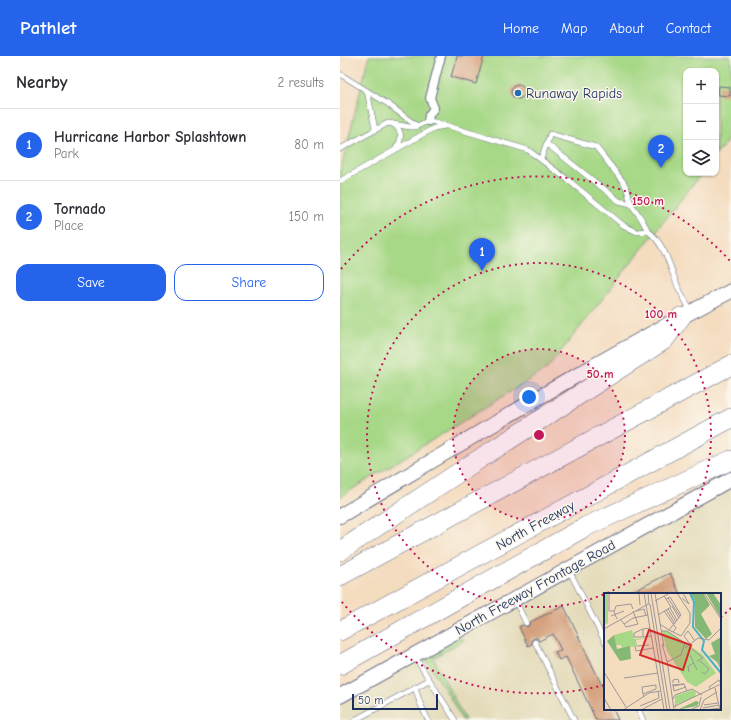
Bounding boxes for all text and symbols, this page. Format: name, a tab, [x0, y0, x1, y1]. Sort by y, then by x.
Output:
text: Pathlet	[20, 17, 76, 39]
text: Home	[503, 20, 539, 37]
text: Map	[561, 20, 587, 37]
text: About	[609, 20, 644, 37]
text: Contact	[666, 20, 711, 37]
map controls	[683, 68, 719, 176]
button: +	[683, 68, 719, 104]
text: Nearby	[16, 73, 67, 92]
text: 2 results	[277, 75, 324, 90]
place label: Runaway Rapids	[526, 85, 622, 102]
marker: Runaway Rapids	[513, 88, 523, 98]
button: −	[683, 104, 719, 140]
text: Hurricane Harbor Splashtown	[54, 128, 246, 146]
pin: 2	[648, 135, 674, 168]
text: 1	[26, 137, 32, 152]
text: 80 m	[294, 137, 324, 152]
button: layers	[683, 140, 719, 176]
text: Park	[54, 146, 79, 161]
text: 150 m	[632, 194, 664, 208]
text: Tornado	[54, 200, 106, 218]
text: 2	[26, 209, 32, 224]
text: 150 m	[289, 209, 324, 224]
text: Place	[54, 218, 84, 233]
pin: 1	[469, 238, 495, 271]
button: Save	[16, 264, 166, 301]
button: Share	[174, 264, 324, 301]
text: 100 m	[645, 307, 677, 321]
text: 50 m	[586, 367, 614, 381]
your location	[519, 387, 539, 407]
centre of rings	[532, 428, 546, 442]
street label: North Freeway	[493, 496, 578, 554]
street label: North Freeway Frontage Road	[452, 536, 618, 639]
inset map	[604, 593, 721, 710]
scale bar	[352, 692, 438, 711]
text: 50 m	[358, 694, 383, 707]

